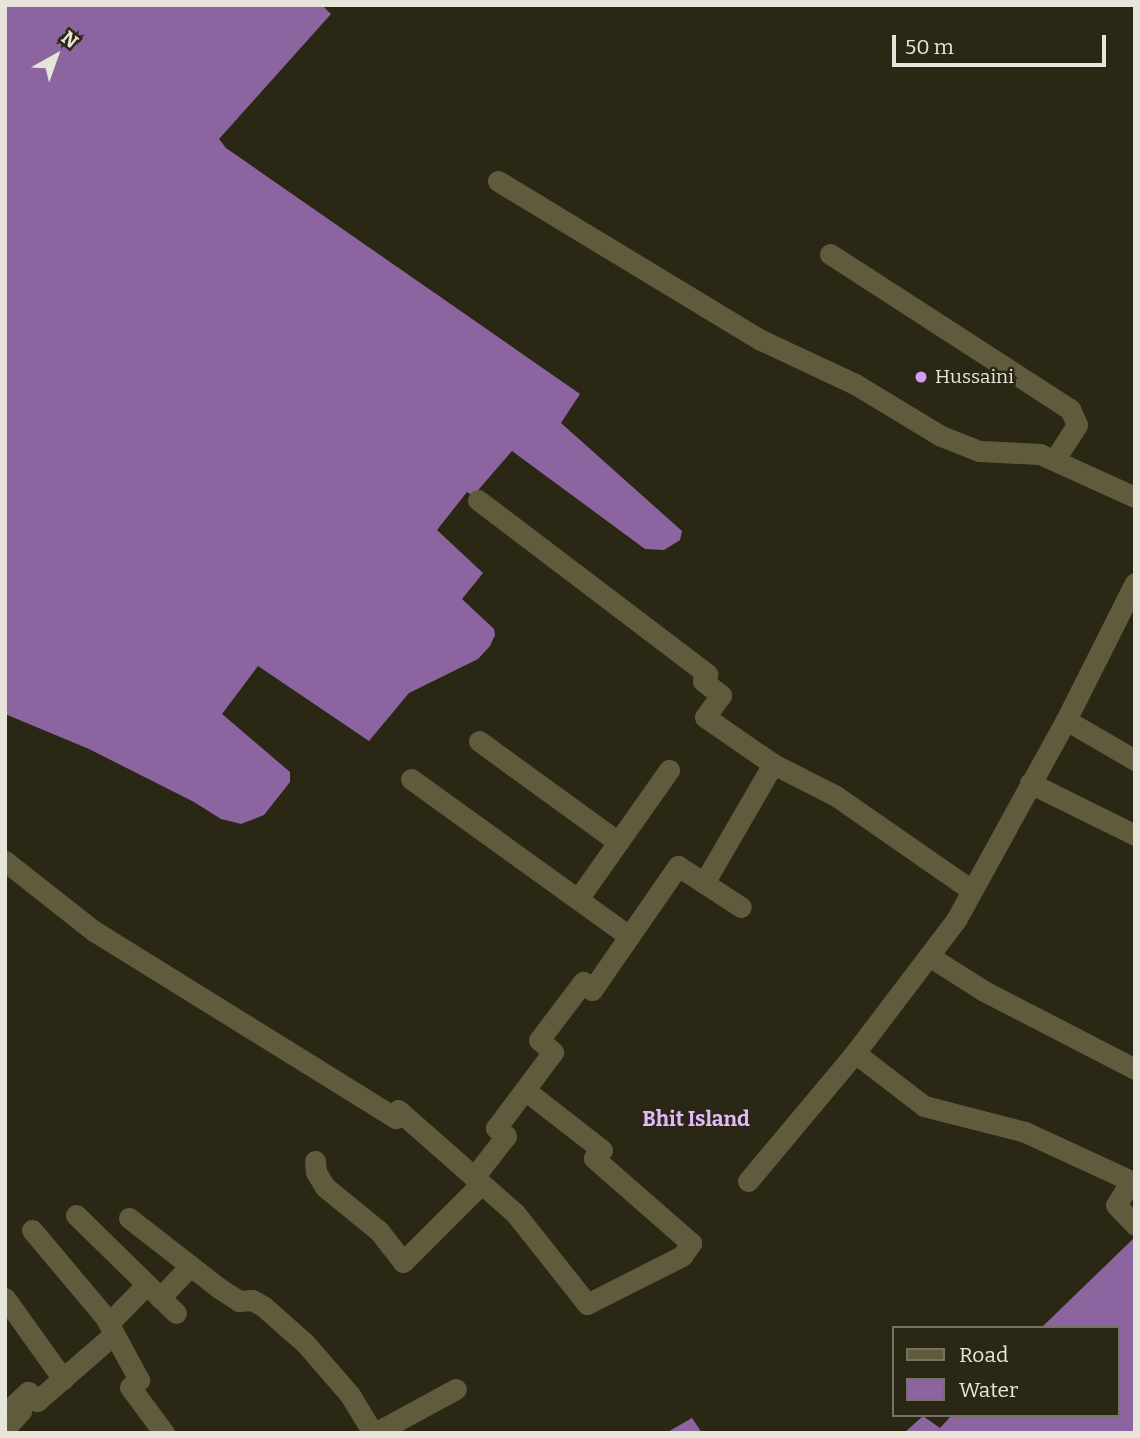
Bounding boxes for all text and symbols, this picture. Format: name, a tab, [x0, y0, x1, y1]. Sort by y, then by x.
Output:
north arrow	[21, 21, 91, 91]
scale bar	[895, 21, 1108, 65]
text: N	[57, 26, 83, 53]
text: 50 m	[905, 34, 954, 60]
place label: Hussaini	[935, 366, 1014, 388]
marker: Hussaini	[913, 369, 929, 385]
district label: Bhit Island	[642, 1106, 750, 1132]
legend	[892, 1326, 1119, 1417]
text: Road	[959, 1342, 1008, 1368]
text: Water	[959, 1377, 1018, 1403]

